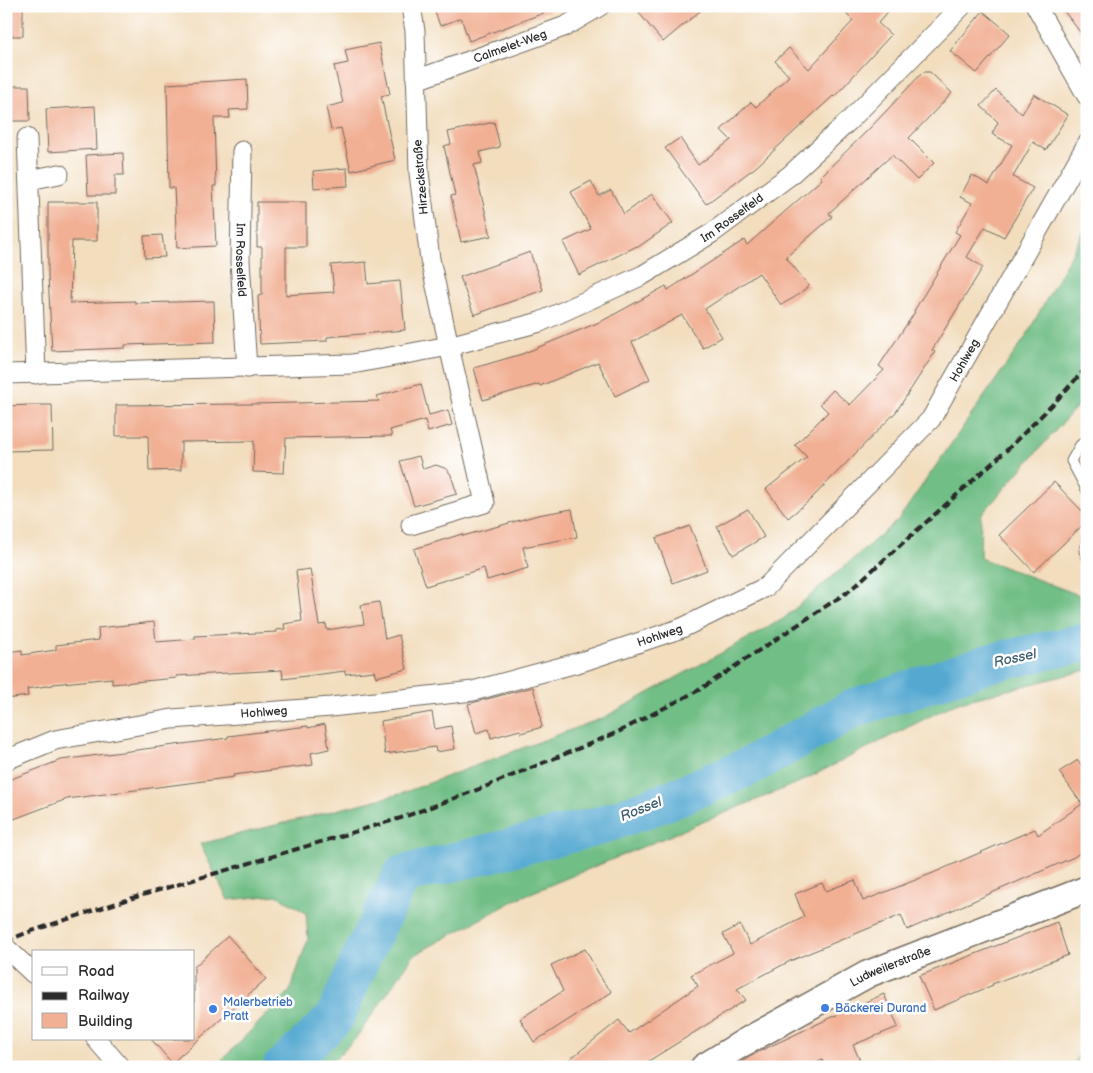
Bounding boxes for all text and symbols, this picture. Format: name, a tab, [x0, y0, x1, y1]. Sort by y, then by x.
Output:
street label: Calmelet-Weg	[471, 26, 549, 66]
street label: Hirzeckstraße	[410, 139, 432, 215]
street label: Im Rosselfeld	[698, 190, 766, 246]
street label: Im Rosselfeld	[232, 223, 250, 297]
street label: Hohlweg	[946, 336, 982, 384]
street label: Hohlweg	[635, 621, 684, 650]
water label: Rossel	[992, 645, 1039, 671]
street label: Hohlweg	[240, 703, 288, 721]
water label: Rossel	[618, 793, 665, 825]
street label: Ludweilerstraße	[847, 943, 933, 990]
legend	[32, 950, 195, 1040]
text: Road	[78, 962, 114, 981]
text: Railway	[78, 986, 129, 1005]
place label: Malerbetrieb Pratt	[223, 995, 293, 1024]
place label: Bäckerei Durand	[835, 1001, 927, 1016]
marker: Bäckerei Durand	[819, 1002, 831, 1014]
marker: Malerbetrieb Pratt	[207, 1003, 219, 1015]
text: Building	[78, 1012, 133, 1031]

